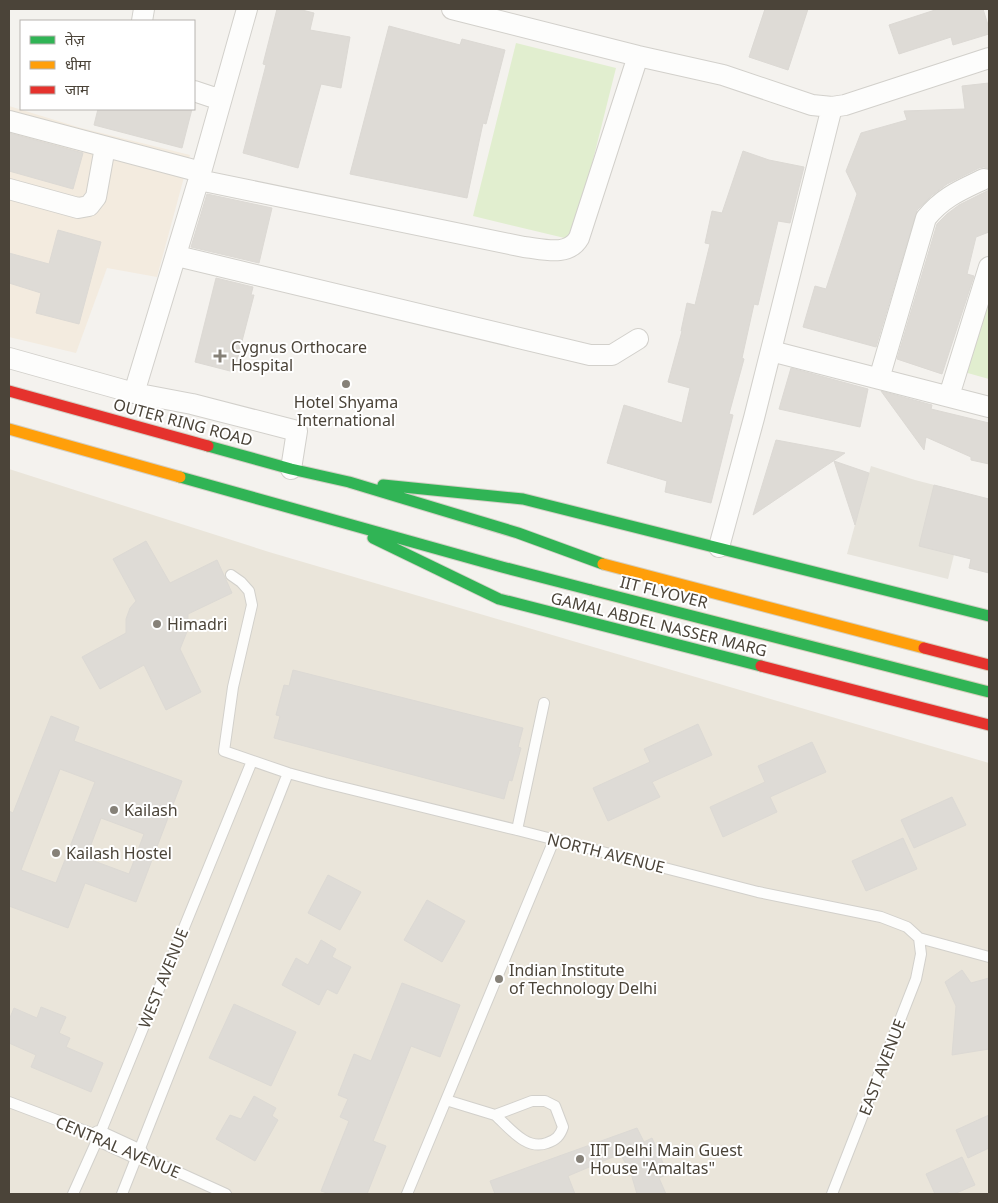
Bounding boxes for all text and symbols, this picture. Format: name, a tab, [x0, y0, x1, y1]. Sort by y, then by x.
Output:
legend	[20, 20, 195, 110]
text: तेज़	[65, 29, 86, 49]
text: धीमा	[65, 54, 92, 74]
text: जाम	[65, 79, 90, 99]
place label: Cygnus Orthocare Hospital	[231, 336, 367, 376]
marker: Cygnus Orthocare Hospital	[213, 349, 227, 363]
marker: Hotel Shyama International	[340, 378, 352, 390]
place label: Hotel Shyama International	[294, 391, 398, 431]
street label: OUTER RING ROAD	[111, 393, 255, 451]
street label: IIT FLYOVER	[618, 570, 710, 614]
street label: GAMAL ABDEL NASSER MARG	[549, 586, 769, 662]
place label: Himadri	[167, 613, 228, 635]
marker: Himadri	[151, 618, 163, 630]
place label: Kailash	[124, 799, 178, 821]
marker: Kailash	[108, 804, 120, 816]
street label: NORTH AVENUE	[545, 828, 667, 878]
place label: Kailash Hostel	[66, 842, 172, 864]
marker: Kailash Hostel	[50, 847, 62, 859]
street label: WEST AVENUE	[133, 925, 193, 1031]
place label: Indian Institute of Technology Delhi	[509, 959, 657, 999]
marker: Indian Institute of Technology Delhi	[493, 973, 505, 985]
street label: EAST AVENUE	[853, 1016, 911, 1118]
street label: CENTRAL AVENUE	[52, 1111, 184, 1183]
place label: IIT Delhi Main Guest House "Amaltas"	[590, 1139, 743, 1179]
marker: IIT Delhi Main Guest House "Amaltas"	[574, 1153, 586, 1165]

